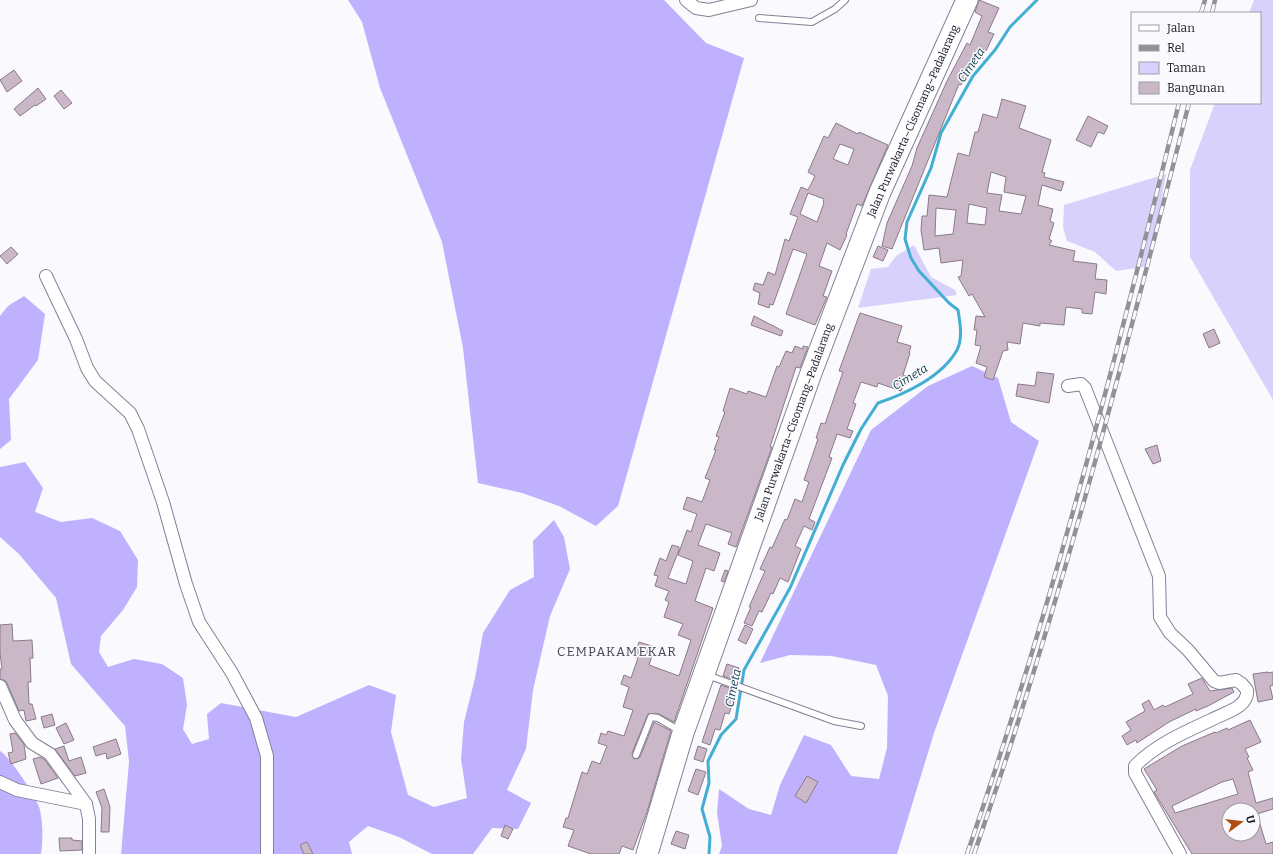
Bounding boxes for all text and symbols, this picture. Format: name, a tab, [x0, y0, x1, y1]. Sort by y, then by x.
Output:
legend	[1131, 12, 1261, 104]
text: Jalan	[1166, 21, 1195, 35]
street label: Jalan Purwakarta–Cisomang–Padalarang	[864, 23, 962, 220]
text: Rel	[1167, 41, 1185, 55]
water label: Cimeta	[954, 45, 988, 85]
text: Taman	[1167, 61, 1206, 75]
text: Bangunan	[1167, 81, 1225, 95]
street label: Jalan Purwakarta–Cisomang–Padalarang	[752, 321, 836, 524]
water label: Cimeta	[890, 361, 930, 393]
district label: CEMPAKAMEKAR	[557, 644, 677, 659]
water label: Cimeta	[722, 668, 744, 708]
north arrow	[1221, 802, 1261, 842]
text: U	[1243, 814, 1258, 825]

